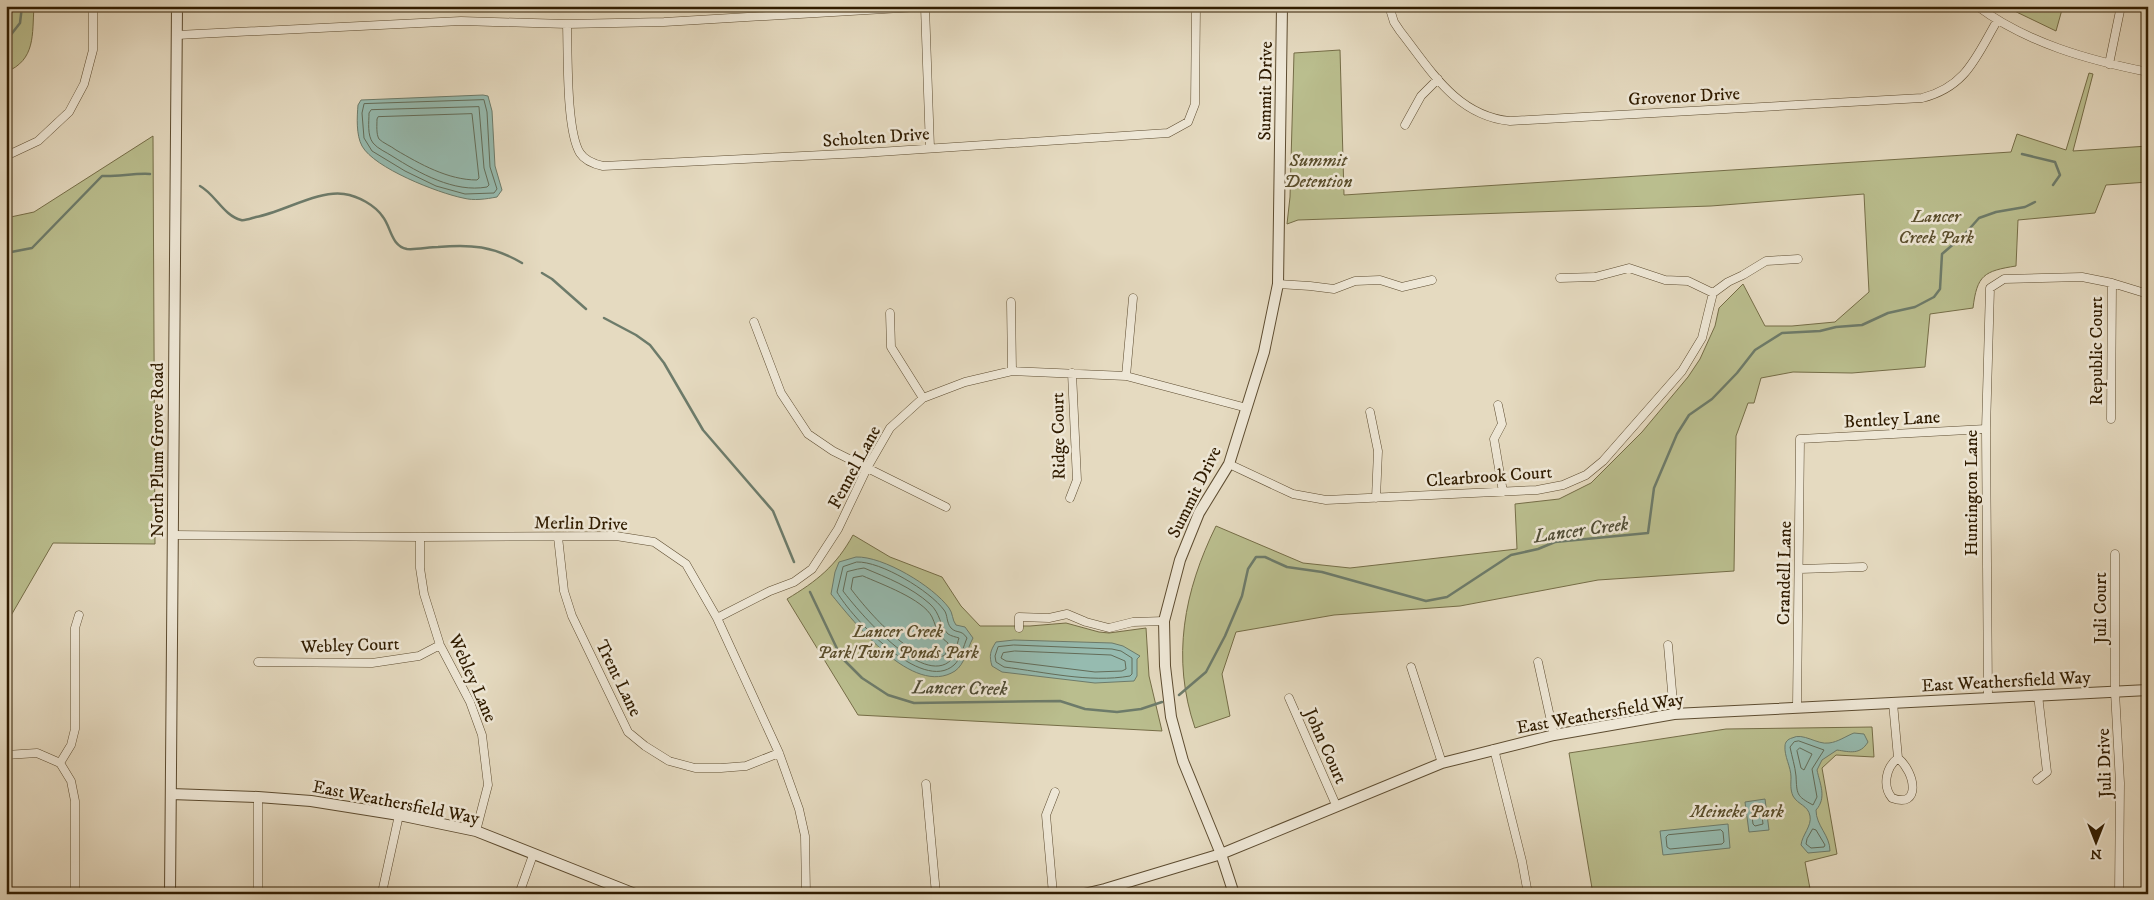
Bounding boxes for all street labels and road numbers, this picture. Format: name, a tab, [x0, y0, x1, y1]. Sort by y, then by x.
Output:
street label: Summit Drive	[1254, 41, 1278, 141]
street label: Grovenor Drive	[1628, 83, 1741, 111]
street label: Scholten Drive	[822, 123, 930, 153]
street label: Republic Court	[2086, 296, 2108, 405]
street label: North Plum Grove Road	[147, 362, 169, 538]
street label: Ridge Court	[1047, 392, 1071, 480]
street label: Bentley Lane	[1843, 406, 1941, 434]
street label: Fennel Lane	[824, 422, 886, 513]
street label: Huntington Lane	[1961, 430, 1983, 556]
street label: Summit Drive	[1163, 443, 1227, 542]
street label: Clearbrook Court	[1425, 462, 1553, 492]
street label: Merlin Drive	[534, 512, 628, 536]
street label: Crandell Lane	[1773, 521, 1797, 625]
street label: Juli Court	[2090, 572, 2112, 646]
street label: Webley Lane	[443, 630, 501, 726]
street label: Webley Court	[299, 633, 400, 659]
street label: Trent Lane	[590, 637, 646, 720]
street label: East Weathersfield Way	[1921, 667, 2092, 697]
street label: East Weathersfield Way	[1515, 688, 1686, 740]
street label: John Court	[1298, 704, 1352, 788]
street label: Juli Drive	[2093, 728, 2117, 800]
street label: East Weathersfield Way	[311, 776, 482, 830]

